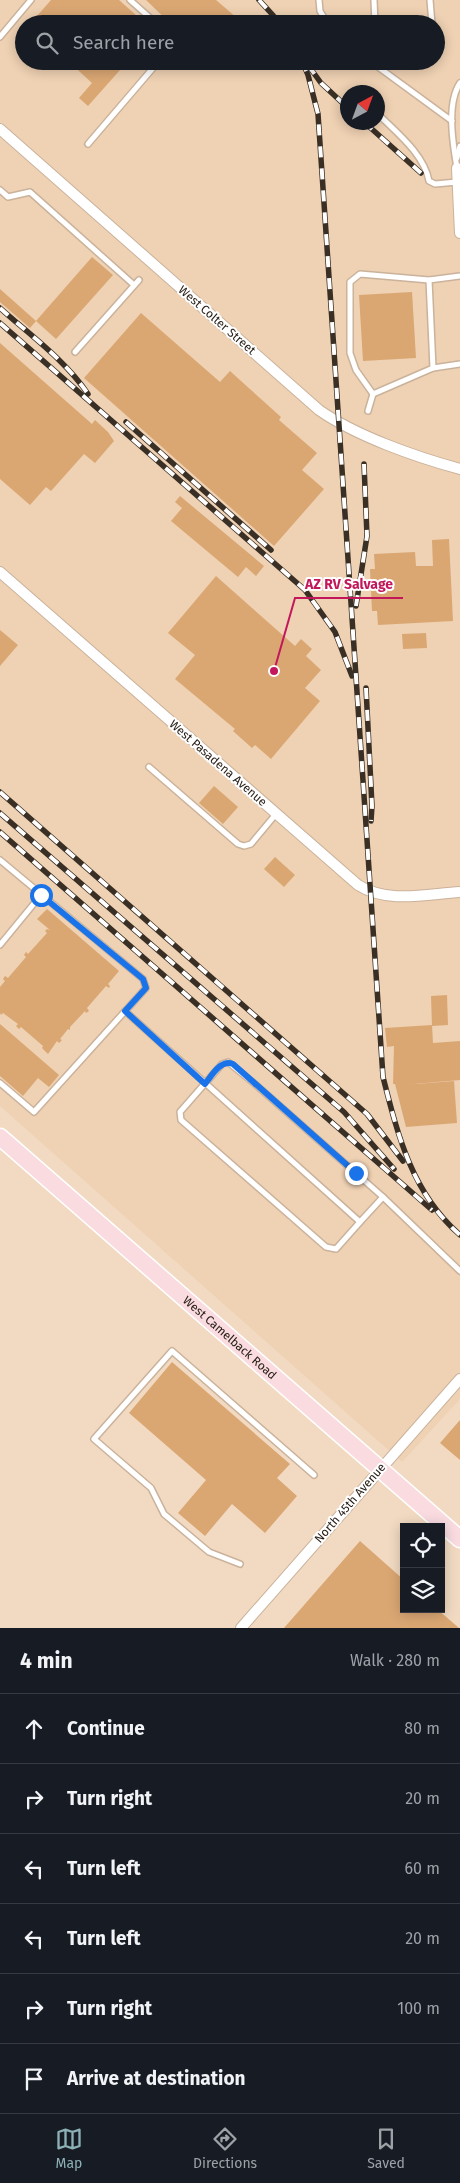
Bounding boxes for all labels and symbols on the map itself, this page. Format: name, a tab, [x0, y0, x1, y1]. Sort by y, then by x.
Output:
north arrow	[340, 85, 385, 130]
street label: West Colter Street	[176, 283, 259, 358]
callout: AZ RV Salvage	[295, 569, 403, 598]
text: AZ RV Salvage	[304, 576, 393, 593]
street label: West Pasadena Avenue	[166, 717, 270, 809]
route start	[30, 884, 53, 907]
route end	[345, 1162, 368, 1185]
street label: West Camelback Road	[180, 1293, 279, 1382]
street label: North 45th Avenue	[312, 1460, 388, 1546]

